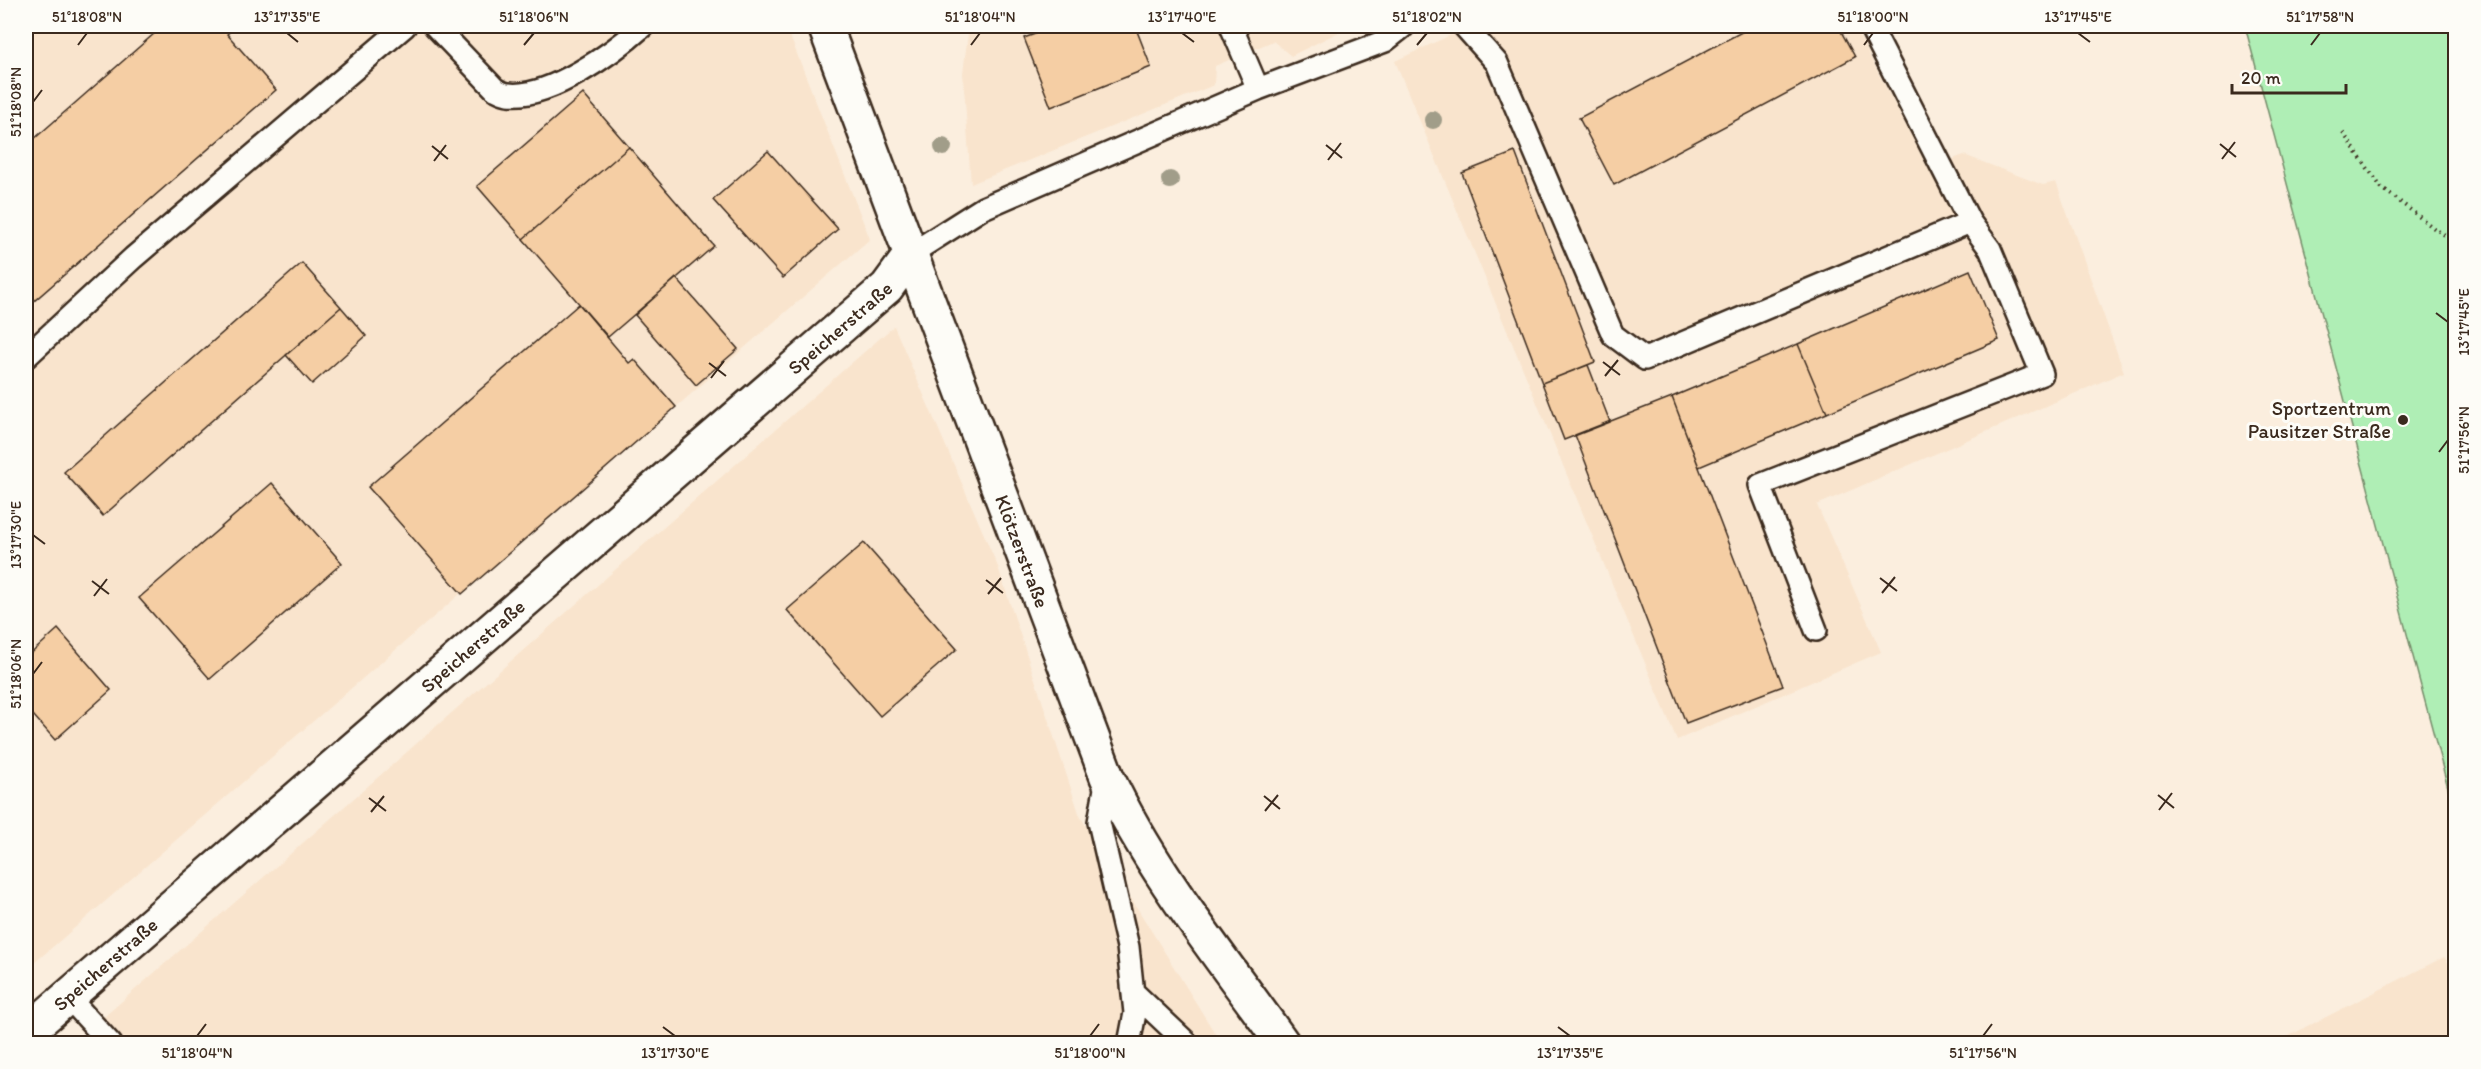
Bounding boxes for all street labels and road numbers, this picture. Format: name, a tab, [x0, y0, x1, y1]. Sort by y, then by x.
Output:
street label: Speicherstraße	[783, 276, 897, 380]
street label: Klötzerstraße	[990, 491, 1054, 611]
street label: Speicherstraße	[416, 594, 530, 698]
street label: Speicherstraße	[48, 912, 163, 1016]

